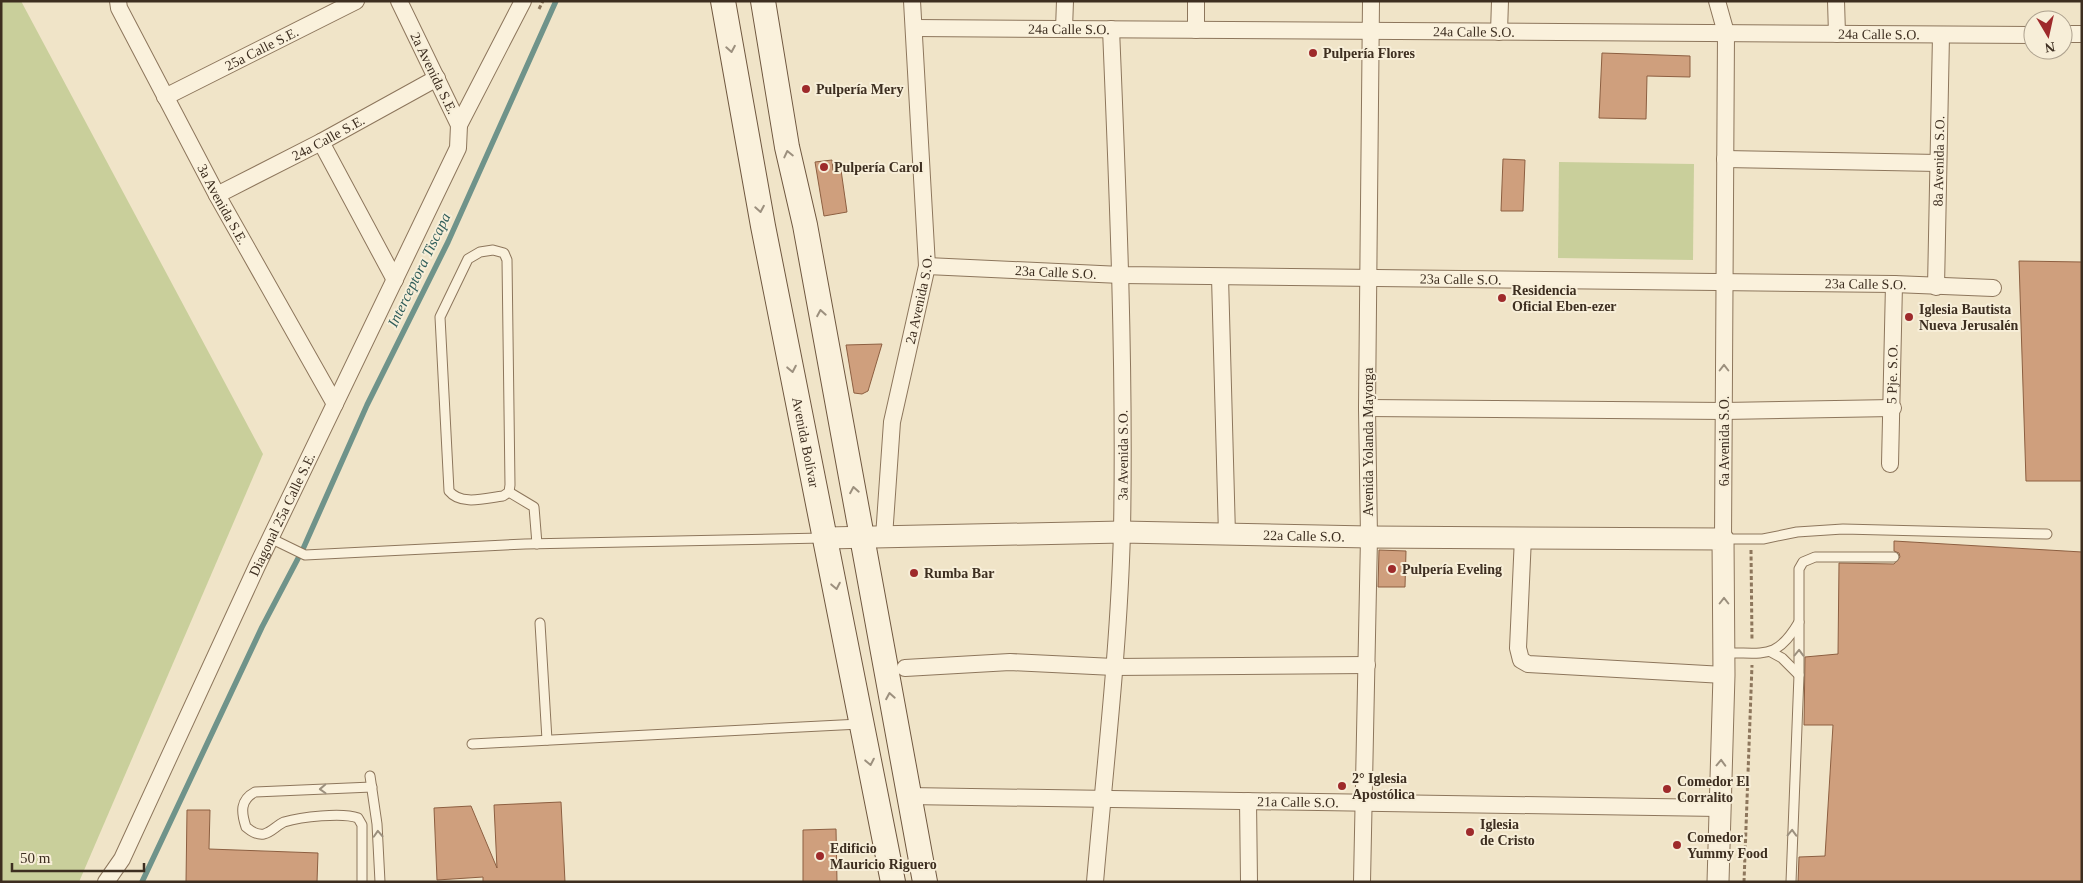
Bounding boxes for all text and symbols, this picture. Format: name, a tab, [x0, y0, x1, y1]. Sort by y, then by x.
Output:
north arrow	[2023, 10, 2073, 60]
street label: 24a Calle S.O.	[1028, 22, 1110, 37]
street label: 25a Calle S.E.	[223, 24, 301, 74]
street label: 24a Calle S.O.	[1433, 24, 1515, 40]
street label: 24a Calle S.O.	[1838, 27, 1920, 42]
street label: 2a Avenida S.E.	[407, 30, 460, 117]
text: N	[2044, 39, 2056, 56]
one-way arrow	[726, 45, 736, 54]
place label: Pulpería Flores	[1323, 46, 1415, 61]
marker: Pulpería Flores	[1307, 47, 1319, 59]
place label: Pulpería Mery	[816, 82, 903, 97]
marker: Pulpería Mery	[800, 83, 812, 95]
street label: 24a Calle S.E.	[289, 113, 367, 164]
street label: 8a Avenida S.O.	[1931, 116, 1947, 207]
one-way arrow	[783, 150, 794, 159]
place label: Pulpería Carol	[834, 160, 923, 175]
marker: Pulpería Carol	[818, 161, 830, 173]
street label: 3a Avenida S.E.	[194, 162, 250, 247]
one-way arrow	[755, 205, 765, 214]
water label: Interceptora Tiscapa	[384, 210, 454, 331]
street label: 2a Avenida S.O.	[903, 254, 935, 345]
street label: 23a Calle S.O.	[1015, 263, 1097, 282]
street label: 23a Calle S.O.	[1420, 271, 1502, 287]
street label: 23a Calle S.O.	[1825, 276, 1907, 293]
place label: Residencia Oficial Eben-ezer	[1512, 283, 1617, 314]
marker: Residencia Oficial Eben-ezer	[1496, 292, 1508, 304]
place label: Iglesia Bautista Nueva Jerusalén	[1919, 302, 2018, 333]
one-way arrow	[816, 309, 827, 318]
marker: Iglesia Bautista Nueva Jerusalén	[1903, 311, 1915, 323]
street label: 5 Pje. S.O.	[1884, 344, 1901, 404]
one-way arrow	[1719, 363, 1729, 371]
one-way arrow	[786, 364, 797, 373]
street label: Avenida Yolanda Mayorga	[1361, 367, 1376, 517]
street label: Avenida Bolívar	[789, 396, 822, 489]
street label: 6a Avenida S.O.	[1717, 396, 1732, 486]
street label: 3a Avenida S.O.	[1115, 410, 1131, 501]
street label: Diagonal 25a Calle S.E.	[246, 450, 318, 579]
one-way arrow	[849, 486, 859, 495]
street label: 22a Calle S.O.	[1263, 528, 1345, 545]
place label: Pulpería Eveling	[1402, 562, 1502, 577]
marker: Pulpería Eveling	[1386, 563, 1398, 575]
place label: Rumba Bar	[924, 566, 994, 581]
marker: Rumba Bar	[908, 567, 920, 579]
one-way arrow	[830, 581, 840, 590]
one-way arrow	[1719, 596, 1729, 604]
one-way arrow	[1794, 649, 1804, 656]
one-way arrow	[886, 692, 896, 701]
one-way arrow	[864, 758, 875, 767]
one-way arrow	[1716, 759, 1726, 766]
place label: 2° Iglesia Apostólica	[1352, 771, 1415, 802]
place label: Comedor El Corralito	[1677, 774, 1750, 805]
marker: 2° Iglesia Apostólica	[1336, 780, 1348, 792]
marker: Comedor El Corralito	[1661, 783, 1673, 795]
one-way arrow	[319, 784, 327, 795]
street label: 21a Calle S.O.	[1257, 794, 1339, 810]
place label: Iglesia de Cristo	[1480, 817, 1535, 848]
marker: Iglesia de Cristo	[1464, 826, 1476, 838]
one-way arrow	[1787, 829, 1798, 837]
one-way arrow	[372, 830, 383, 838]
place label: Comedor Yummy Food	[1687, 830, 1768, 861]
marker: Comedor Yummy Food	[1671, 839, 1683, 851]
scale bar	[12, 840, 145, 872]
place label: Edificio Mauricio Riguero	[830, 841, 937, 872]
text: 50 m	[20, 850, 51, 866]
marker: Edificio Mauricio Riguero	[814, 850, 826, 862]

